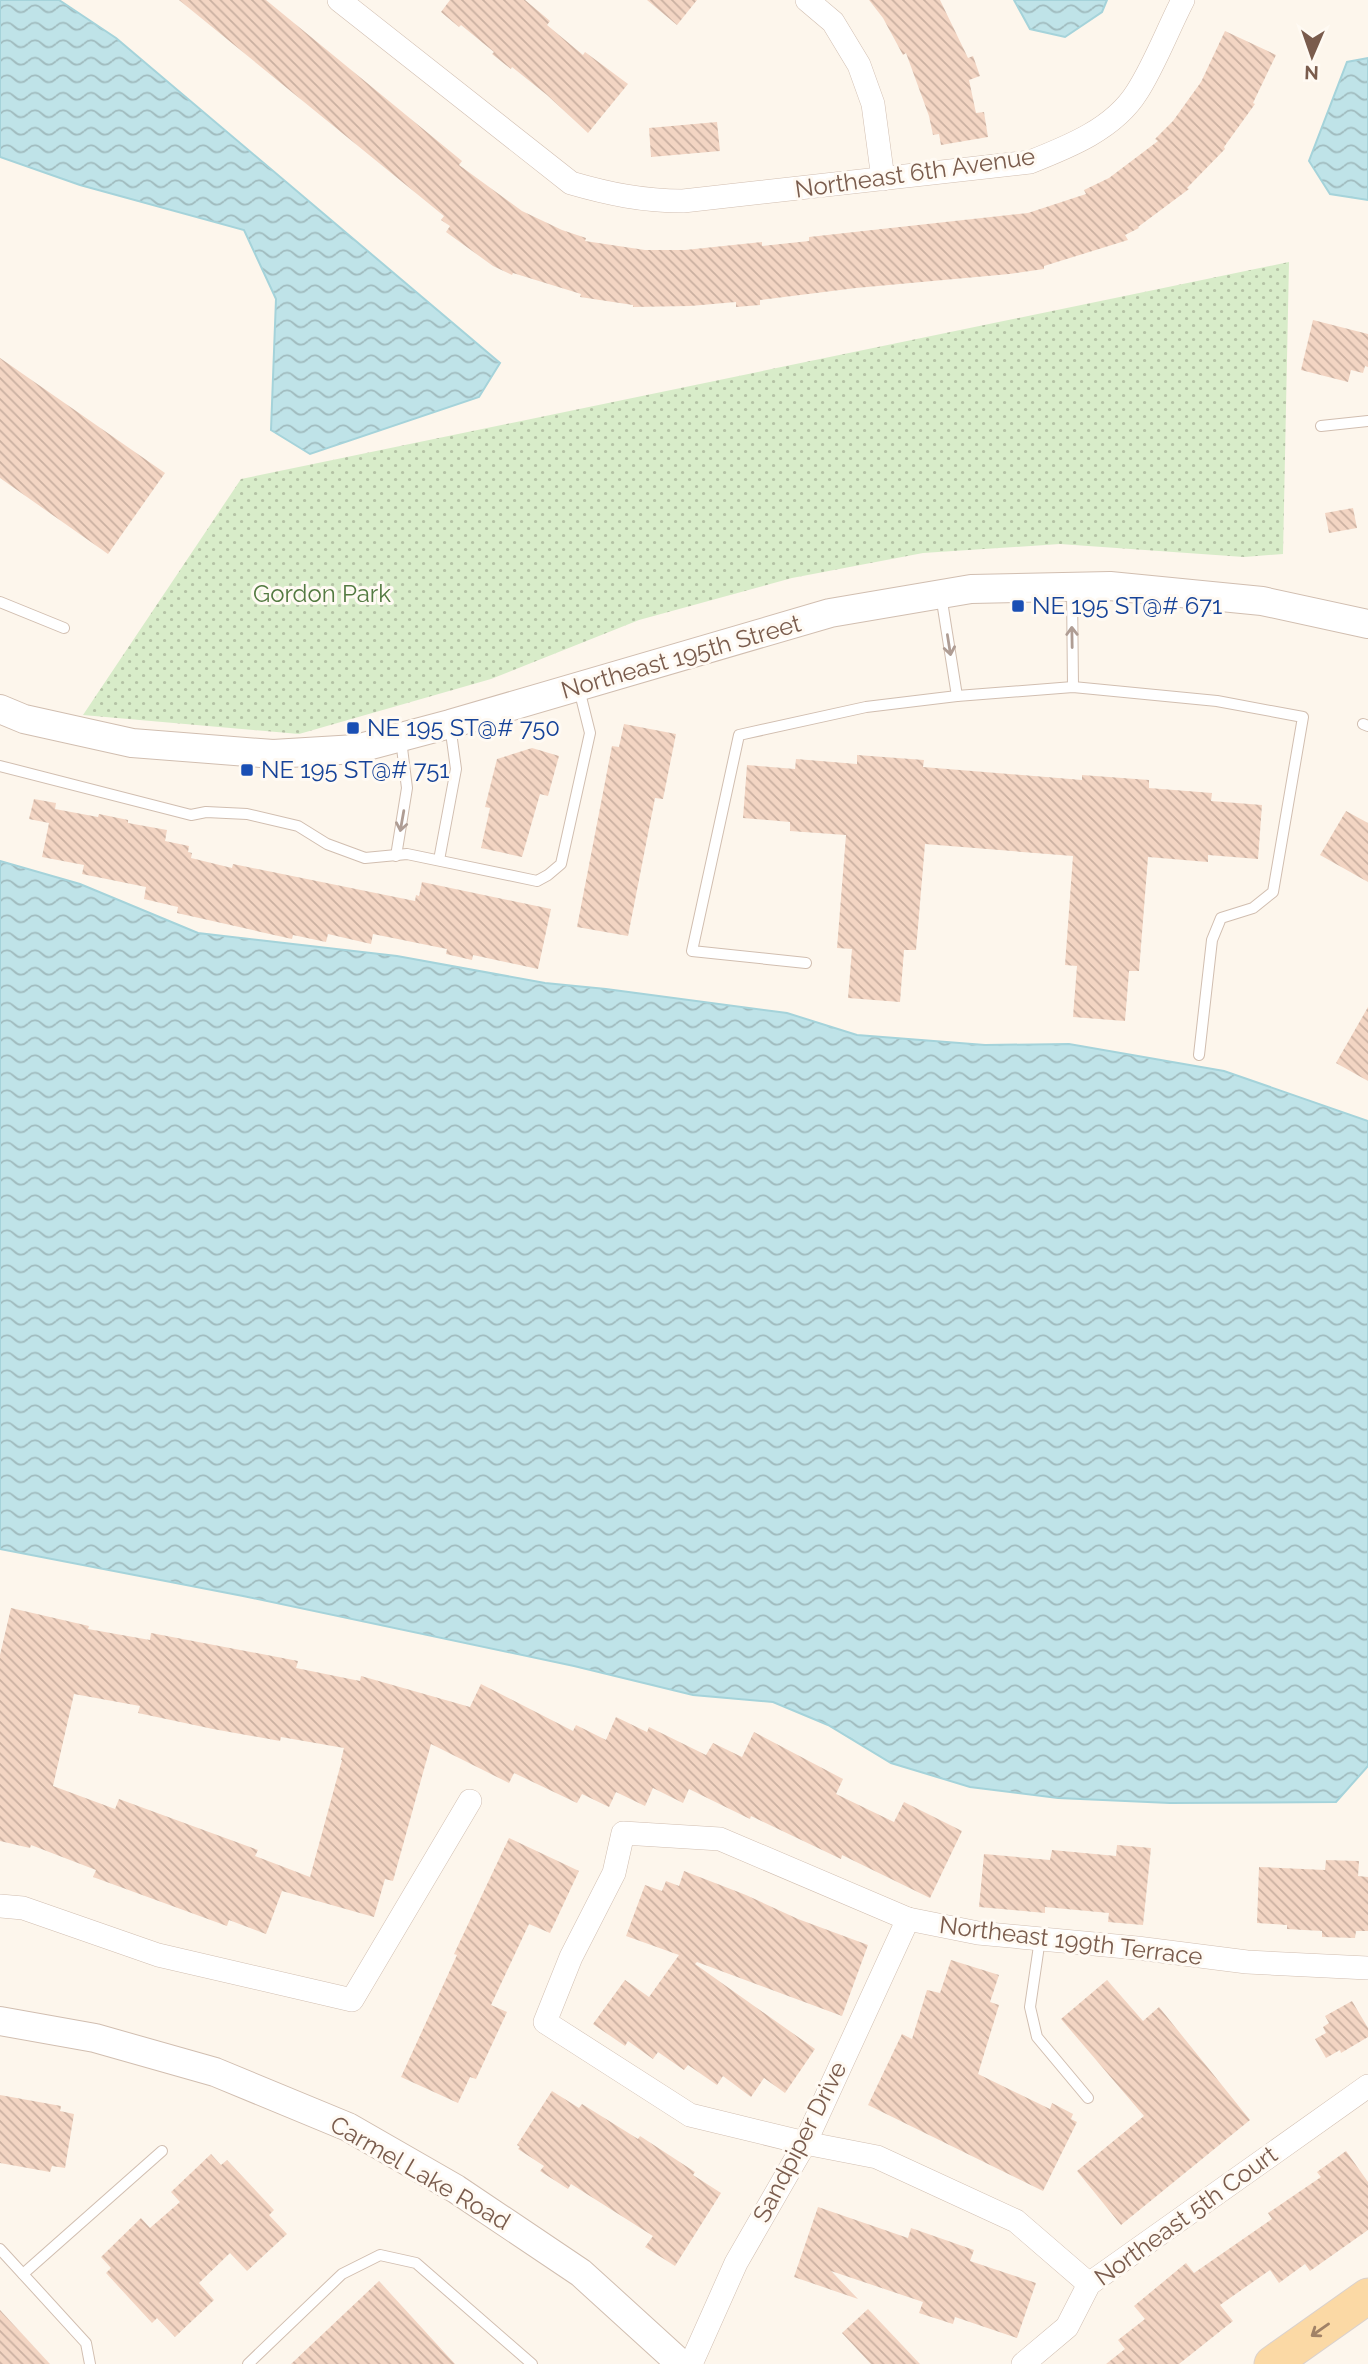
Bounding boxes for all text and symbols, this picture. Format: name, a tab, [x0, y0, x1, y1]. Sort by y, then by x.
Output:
north arrow	[1277, 21, 1347, 91]
text: N	[1304, 62, 1319, 84]
street label: Northeast 6th Avenue	[793, 141, 1037, 204]
park label: Gordon Park	[253, 579, 391, 608]
place label: NE 195 ST@# 671	[1032, 591, 1222, 620]
marker: NE 195 ST@# 671	[1010, 598, 1026, 614]
street label: Northeast 195th Street	[558, 608, 804, 705]
one-way arrow	[1065, 626, 1079, 649]
one-way arrow	[943, 633, 956, 656]
place label: NE 195 ST@# 750	[367, 713, 560, 742]
marker: NE 195 ST@# 750	[345, 720, 361, 736]
place label: NE 195 ST@# 751	[261, 755, 450, 784]
marker: NE 195 ST@# 751	[239, 762, 255, 778]
one-way arrow	[395, 809, 408, 832]
street label: Northeast 199th Terrace	[938, 1910, 1204, 1971]
street label: Sandpiper Drive	[747, 2056, 853, 2227]
street label: Carmel Lake Road	[325, 2109, 515, 2236]
street label: Northeast 5th Court	[1089, 2140, 1283, 2292]
one-way arrow	[1311, 2323, 1330, 2337]

